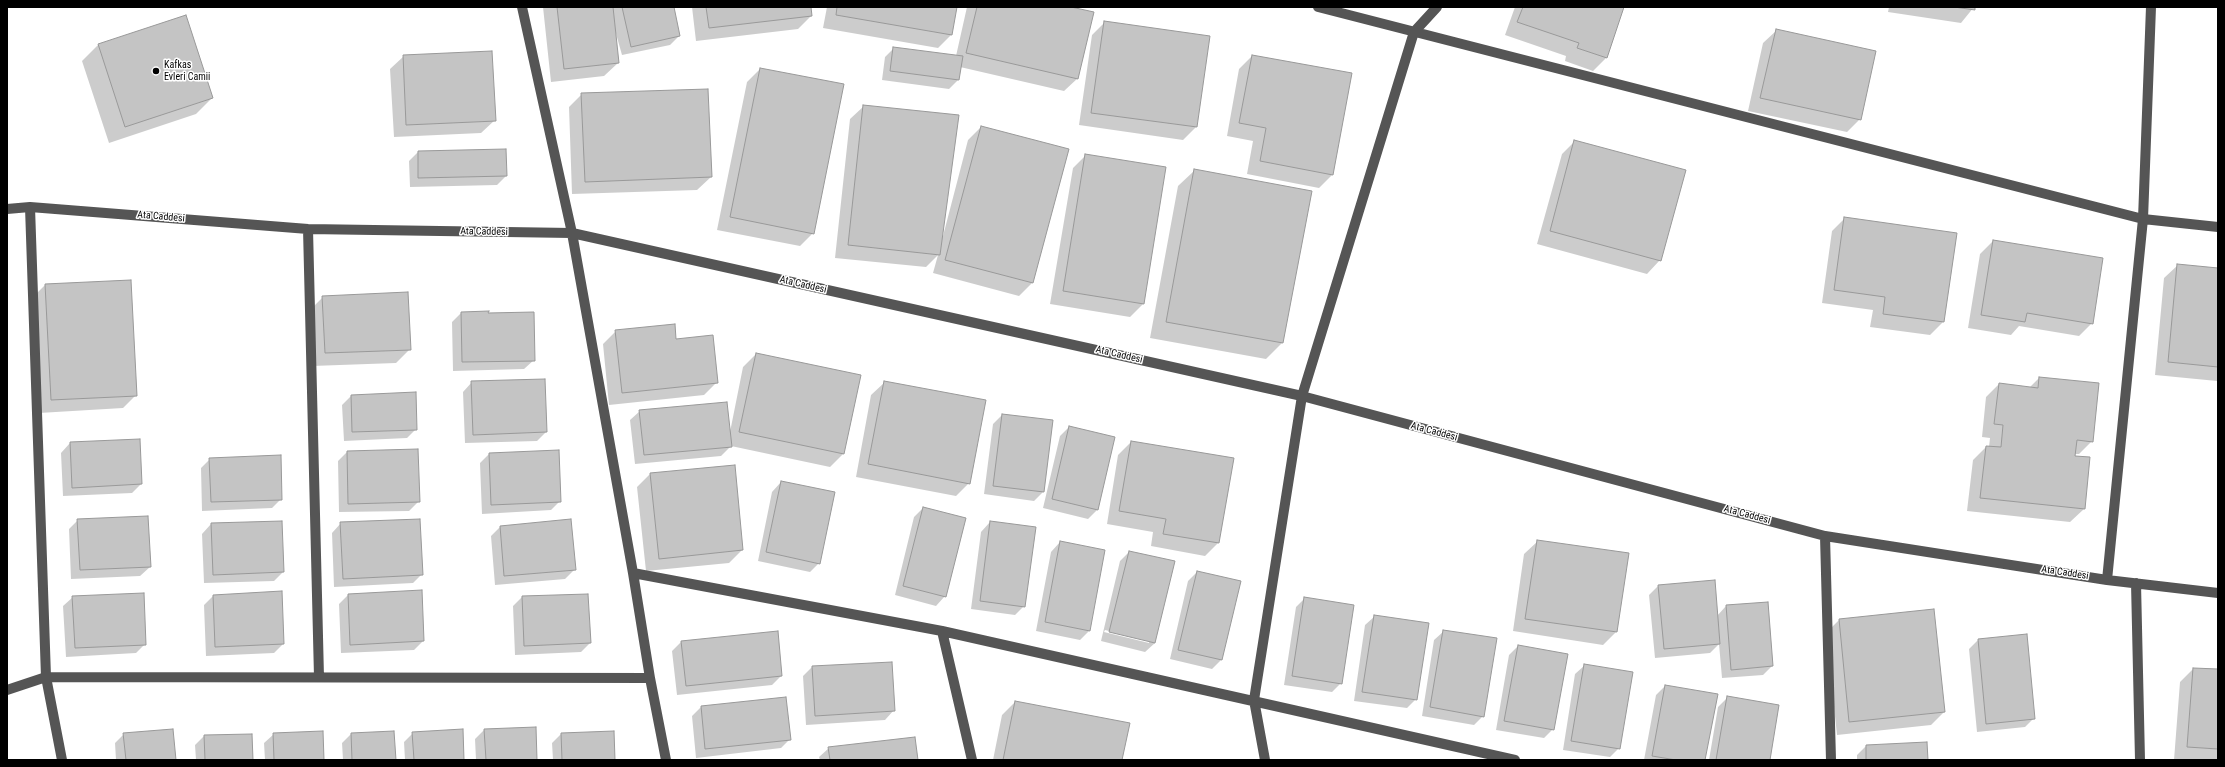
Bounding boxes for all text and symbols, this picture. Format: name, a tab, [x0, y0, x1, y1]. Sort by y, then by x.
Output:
place label: Kafkas Evleri Camii	[164, 59, 210, 82]
marker: Kafkas Evleri Camii	[151, 66, 161, 76]
street label: Ata Caddesi	[137, 209, 185, 225]
street label: Ata Caddesi	[460, 226, 508, 238]
street label: Ata Caddesi	[778, 274, 828, 296]
street label: Ata Caddesi	[1094, 344, 1144, 366]
street label: Ata Caddesi	[1409, 420, 1459, 444]
street label: Ata Caddesi	[1722, 503, 1772, 527]
street label: Ata Caddesi	[2041, 563, 2089, 583]

